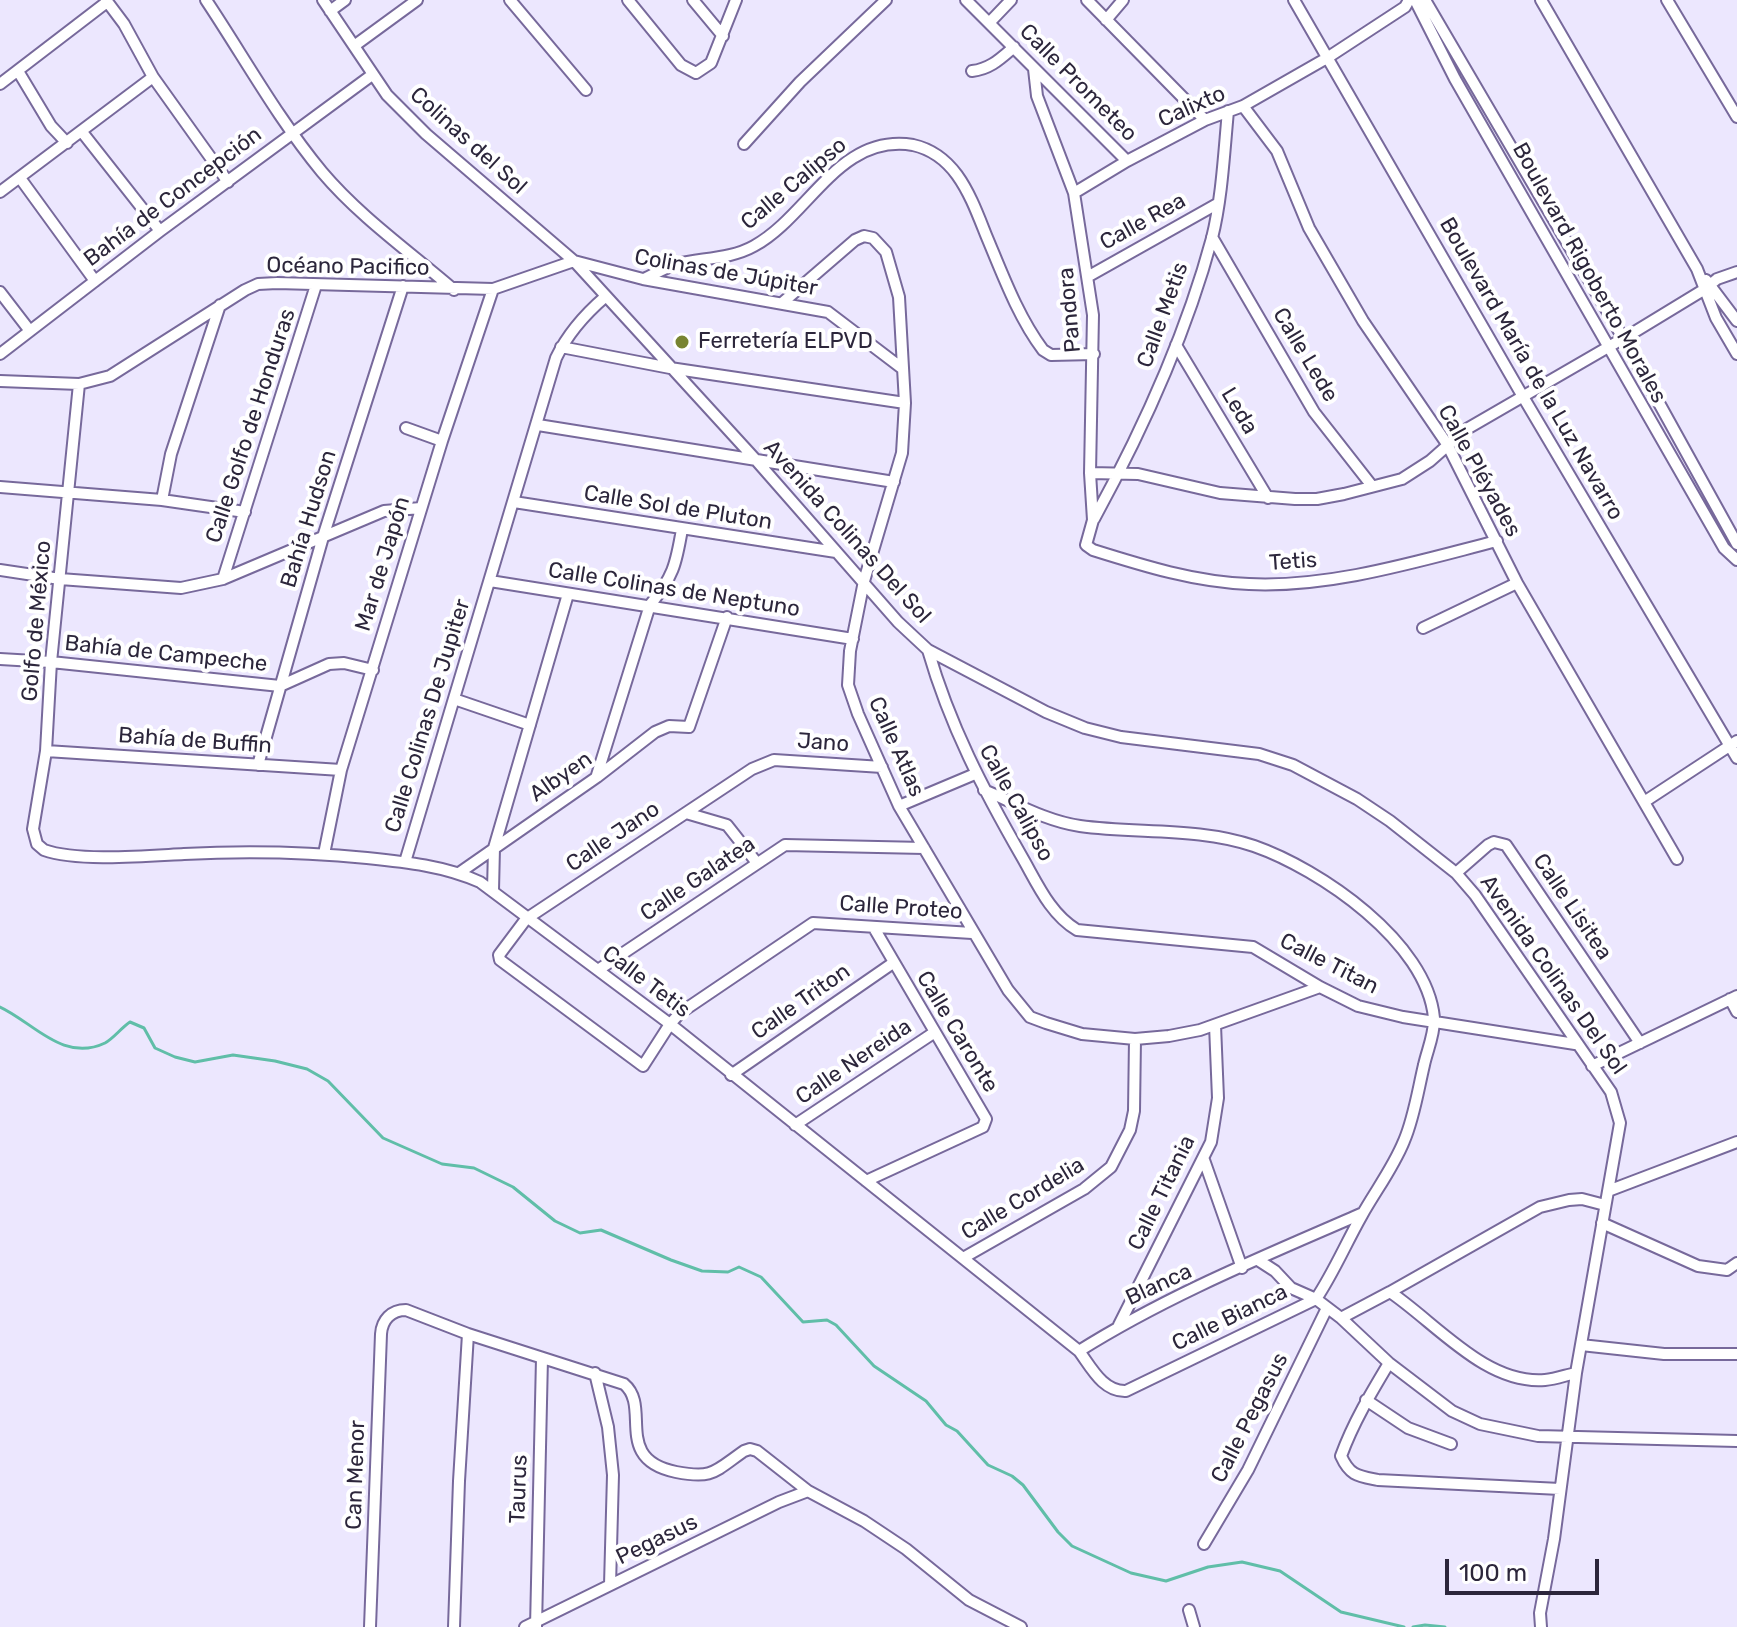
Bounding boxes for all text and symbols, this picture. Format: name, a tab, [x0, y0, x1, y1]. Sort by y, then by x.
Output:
street label: Calle Prometeo	[1014, 19, 1142, 147]
street label: Calixto	[1154, 81, 1230, 133]
street label: Colinas del Sol	[404, 82, 532, 200]
street label: Bahía de Concepción	[79, 122, 267, 272]
street label: Calle Calipso	[736, 132, 852, 236]
street label: Boulevard Rigoberto Morales	[1506, 138, 1672, 408]
street label: Calle Rea	[1096, 188, 1190, 256]
street label: Boulevard María de la Luz Navarro	[1433, 213, 1629, 525]
street label: Colinas de Júpiter	[632, 244, 820, 302]
street label: Océano Pacifico	[266, 252, 430, 282]
street label: Calle Metis	[1132, 259, 1194, 371]
street label: Pandora	[1053, 266, 1087, 354]
street label: Calle Lede	[1267, 303, 1343, 407]
street label: Calle Golfo de Honduras	[201, 306, 301, 546]
place label: Ferretería ELPVD	[698, 329, 873, 355]
marker: Ferretería ELPVD	[673, 333, 691, 351]
street label: Leda	[1215, 383, 1263, 439]
street label: Calle Pléyades	[1432, 400, 1526, 542]
street label: Avenida Colinas Del Sol	[758, 435, 936, 629]
street label: Bahía Hudson	[276, 447, 342, 591]
street label: Calle Sol de Pluton	[582, 480, 774, 536]
street label: Mar de Japón	[350, 494, 416, 634]
street label: Golfo de México	[17, 539, 57, 703]
street label: Tetis	[1268, 547, 1318, 577]
street label: Calle Colinas de Neptuno	[546, 557, 802, 623]
street label: Calle Colinas De Jupiter	[380, 596, 476, 836]
street label: Bahía de Campeche	[63, 630, 269, 678]
street label: Calle Atlas	[862, 693, 930, 801]
street label: Bahía de Buffin	[117, 722, 273, 760]
street label: Jano	[796, 728, 850, 758]
street label: Calle Calipso	[973, 740, 1059, 866]
street label: Albyen	[525, 746, 597, 808]
street label: Calle Jano	[561, 796, 665, 878]
street label: Calle Galatea	[636, 831, 760, 927]
street label: Calle Lisitea	[1527, 849, 1617, 965]
street label: Avenida Colinas Del Sol	[1474, 870, 1632, 1080]
street label: Calle Proteo	[838, 891, 964, 925]
street label: Calle Titan	[1275, 928, 1383, 1000]
street label: Calle Tetis	[597, 940, 695, 1024]
street label: Calle Triton	[747, 958, 855, 1046]
street label: Calle Caronte	[910, 967, 1004, 1097]
street label: Calle Nereida	[791, 1014, 917, 1110]
street label: Calle Titania	[1123, 1131, 1201, 1255]
street label: Calle Cordelia	[957, 1152, 1089, 1246]
street label: Blanca	[1122, 1258, 1196, 1312]
street label: Calle Bianca	[1168, 1279, 1292, 1357]
street label: Calle Pegasus	[1206, 1349, 1294, 1487]
street label: Can Menor	[341, 1420, 371, 1530]
street label: Taurus	[505, 1454, 533, 1524]
street label: Pegasus	[612, 1509, 702, 1571]
scale bar	[1449, 1543, 1603, 1593]
text: 100 m	[1459, 1559, 1527, 1587]

